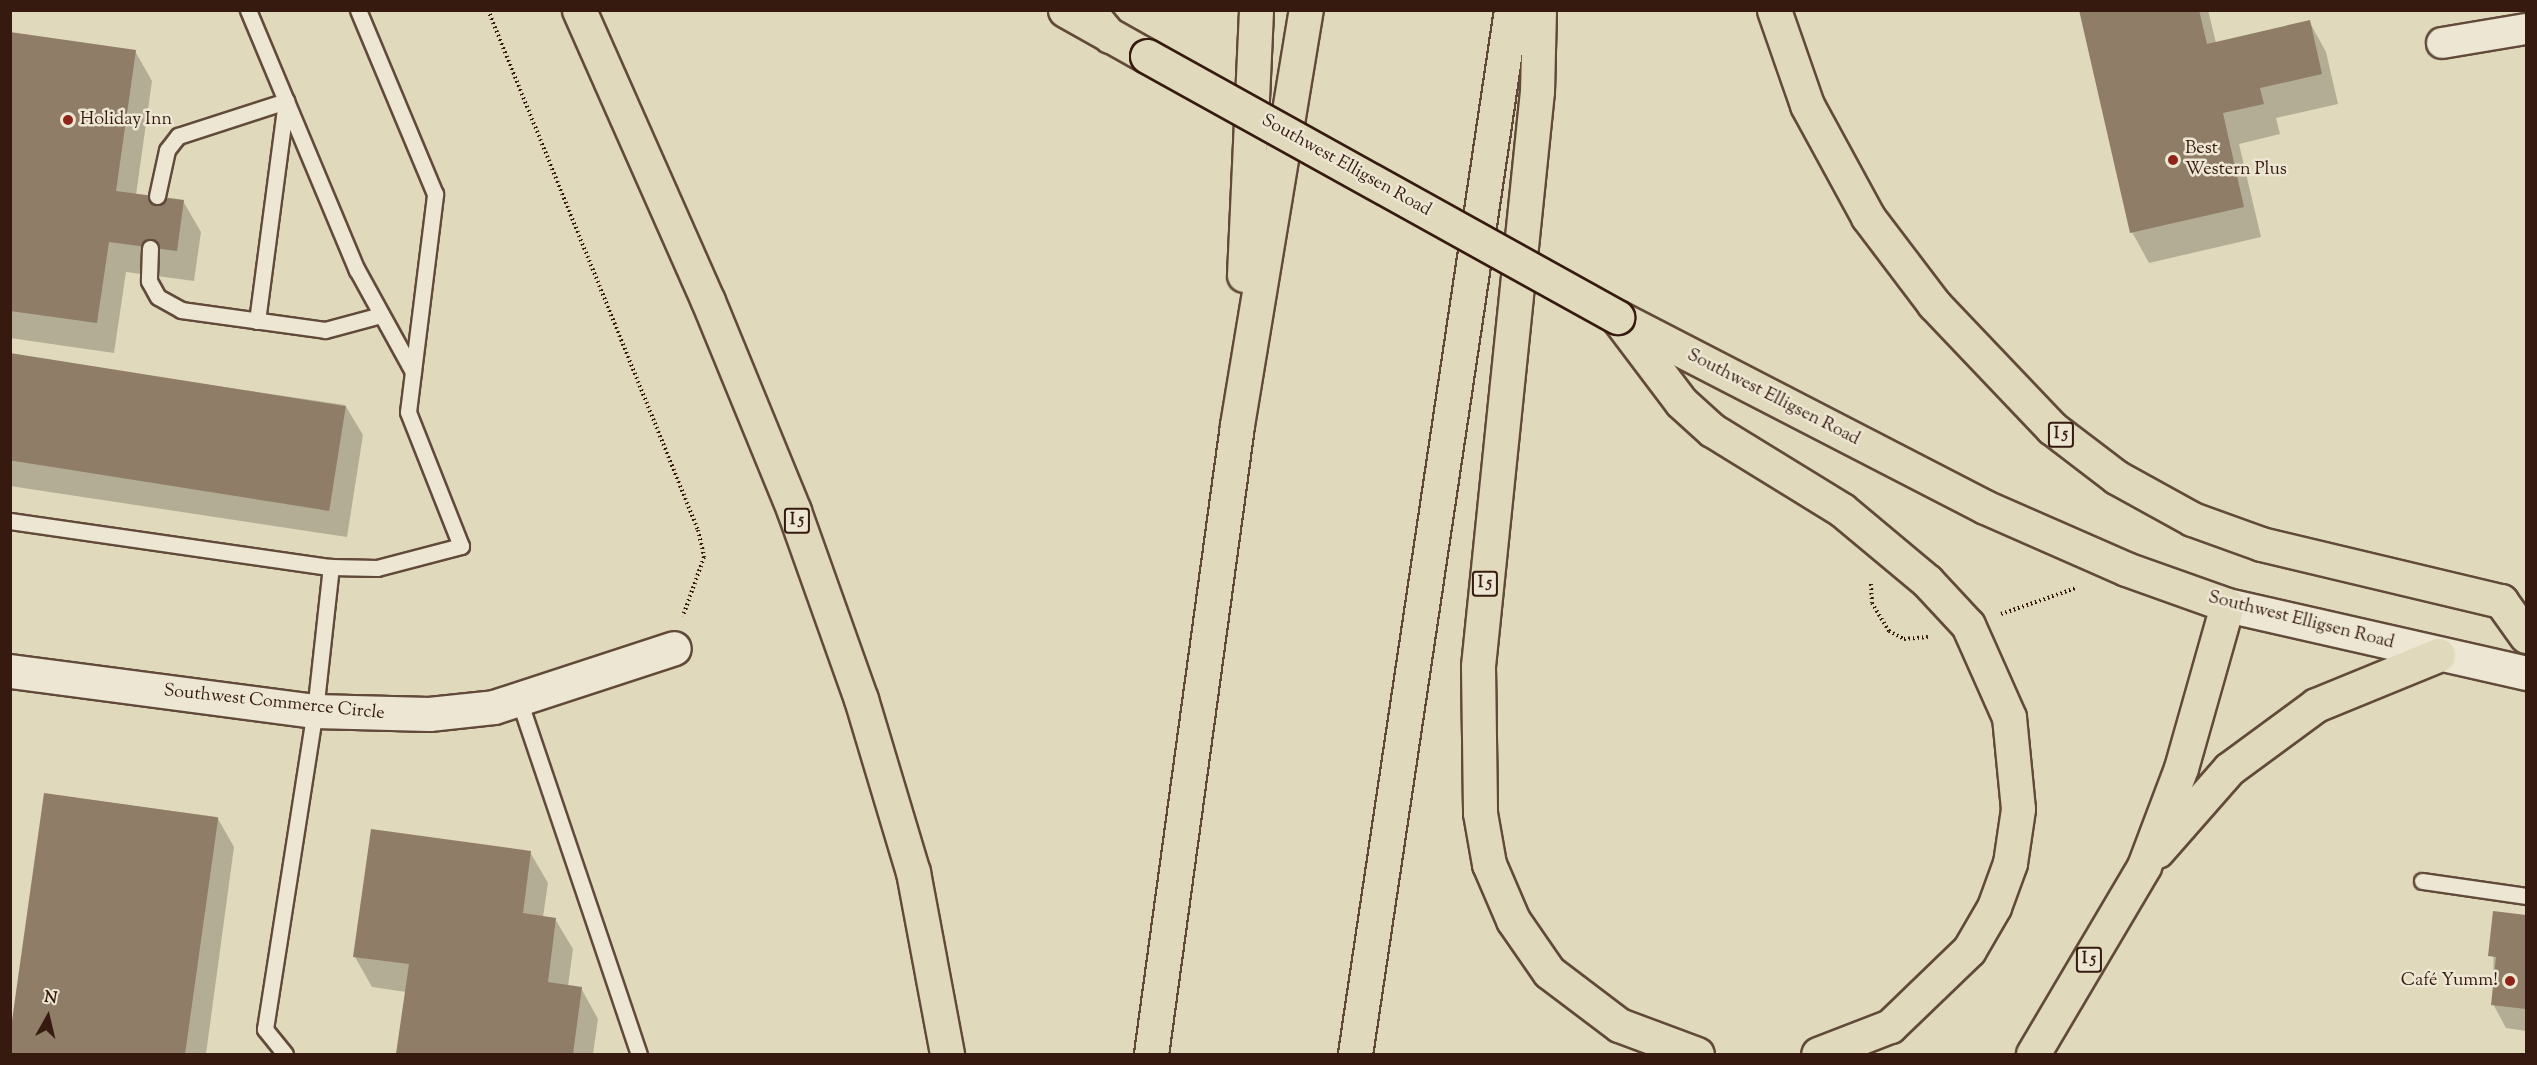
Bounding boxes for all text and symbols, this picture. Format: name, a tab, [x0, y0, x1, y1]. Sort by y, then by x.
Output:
place label: Holiday Inn	[80, 109, 172, 131]
street label: Southwest Elligsen Road	[1257, 110, 1435, 222]
marker: Holiday Inn	[61, 113, 75, 127]
place label: Best Western Plus	[2185, 139, 2287, 182]
marker: Best Western Plus	[2166, 153, 2180, 167]
street label: Southwest Elligsen Road	[1683, 345, 1863, 451]
road number: I 5	[2048, 422, 2074, 448]
road number: I 5	[784, 508, 810, 534]
road number: I 5	[1472, 571, 1498, 597]
street label: Southwest Elligsen Road	[2206, 587, 2396, 655]
street label: Southwest Commerce Circle	[162, 681, 386, 725]
road number: I 5	[2076, 947, 2102, 973]
place label: Café Yumm!	[2401, 970, 2498, 992]
marker: Café Yumm!	[2503, 974, 2517, 988]
text: N	[43, 986, 59, 1011]
north arrow	[18, 987, 78, 1047]

